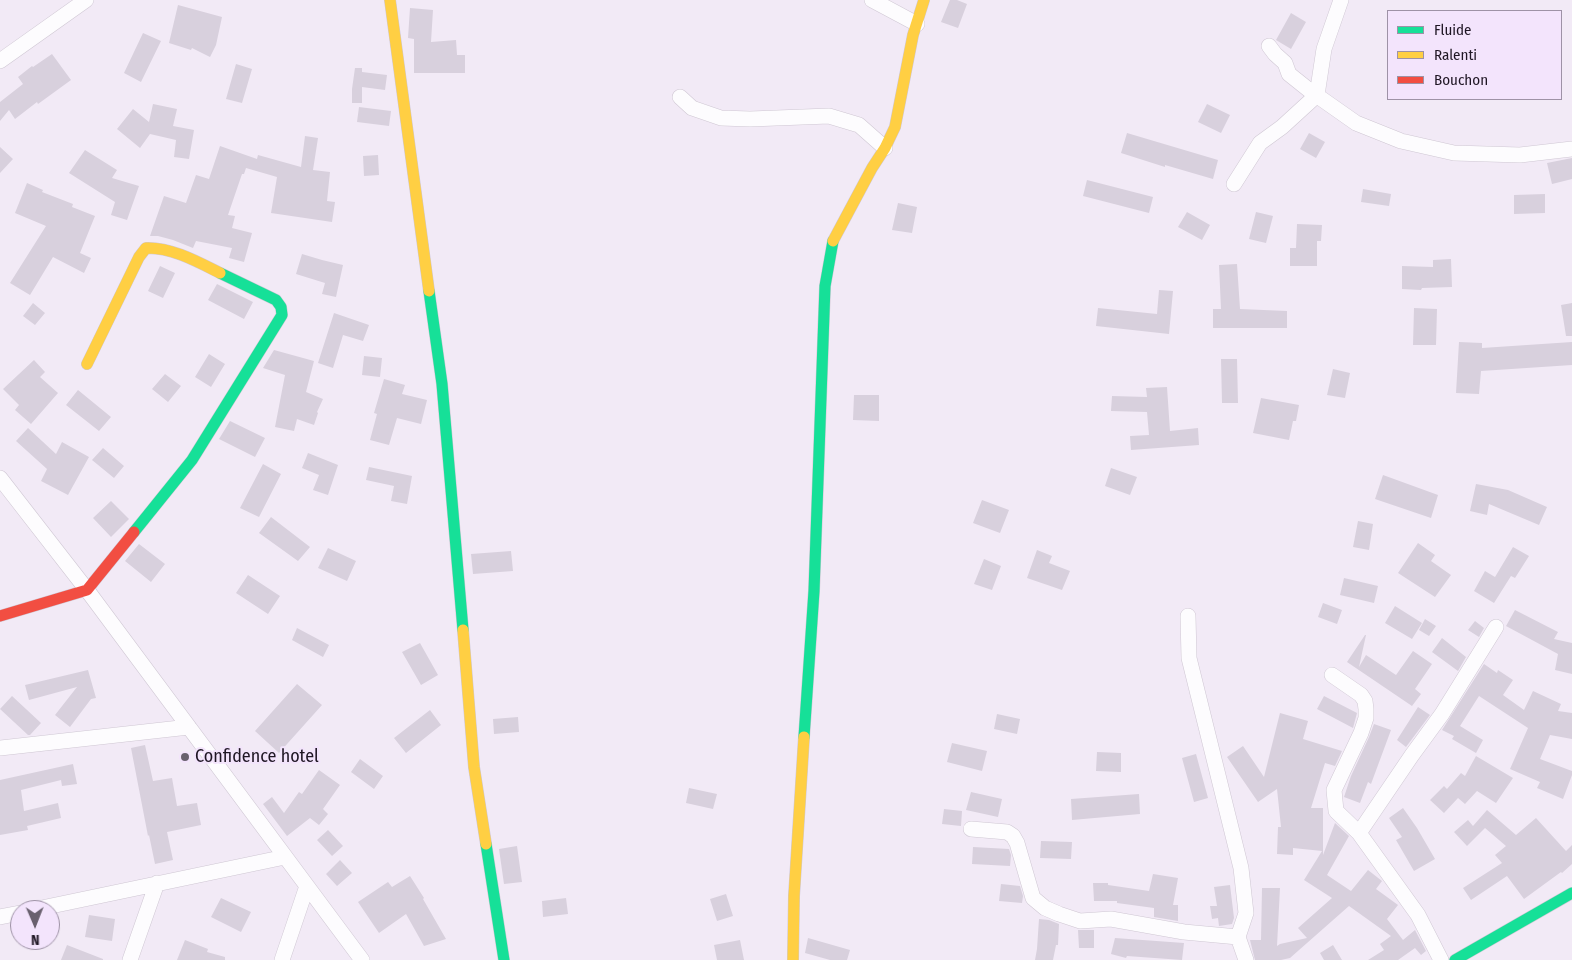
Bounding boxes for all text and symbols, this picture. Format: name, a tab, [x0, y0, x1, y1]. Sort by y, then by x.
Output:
legend	[1387, 10, 1562, 100]
text: Fluide	[1434, 21, 1471, 39]
text: Ralenti	[1434, 46, 1477, 64]
text: Bouchon	[1434, 71, 1488, 89]
place label: Confidence hotel	[195, 746, 319, 768]
marker: Confidence hotel	[179, 751, 191, 763]
north arrow	[10, 900, 60, 950]
text: N	[31, 931, 40, 948]

